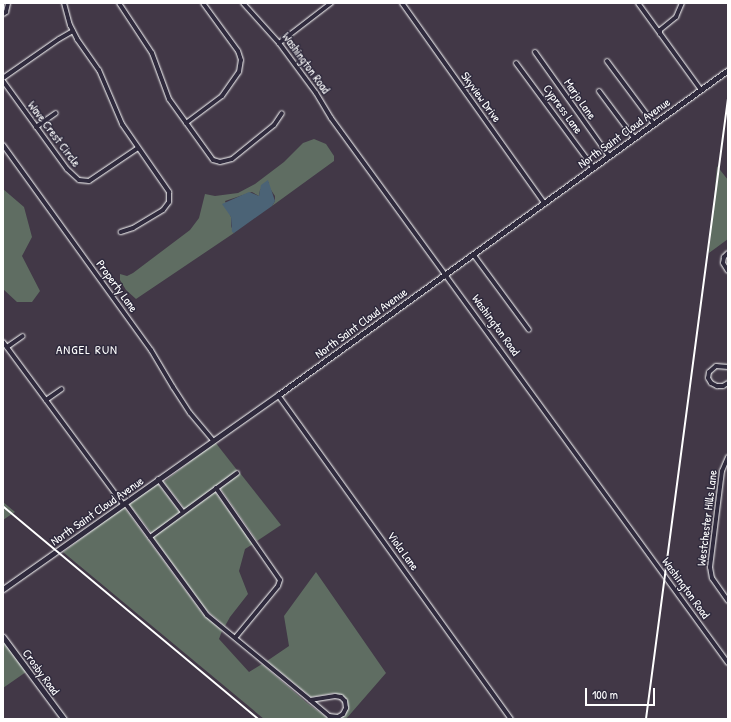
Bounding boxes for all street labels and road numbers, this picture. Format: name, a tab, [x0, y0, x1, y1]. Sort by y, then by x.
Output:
street label: Washington Road	[279, 30, 333, 96]
street label: Skyview Drive	[458, 69, 504, 125]
street label: Marjo Lane	[561, 76, 599, 122]
street label: Cypress Lane	[540, 81, 586, 137]
street label: North Saint Cloud Avenue	[575, 95, 673, 171]
street label: Wave Crest Circle	[25, 98, 83, 170]
street label: Property Lane	[93, 257, 141, 315]
street label: North Saint Cloud Avenue	[312, 285, 410, 361]
street label: Washington Road	[469, 292, 523, 358]
street label: Westchester Hills Lane	[694, 469, 720, 567]
street label: North Saint Cloud Avenue	[48, 473, 146, 549]
street label: Viola Lane	[384, 529, 422, 573]
street label: Washington Road	[659, 555, 713, 621]
street label: Crosby Road	[20, 646, 62, 698]

